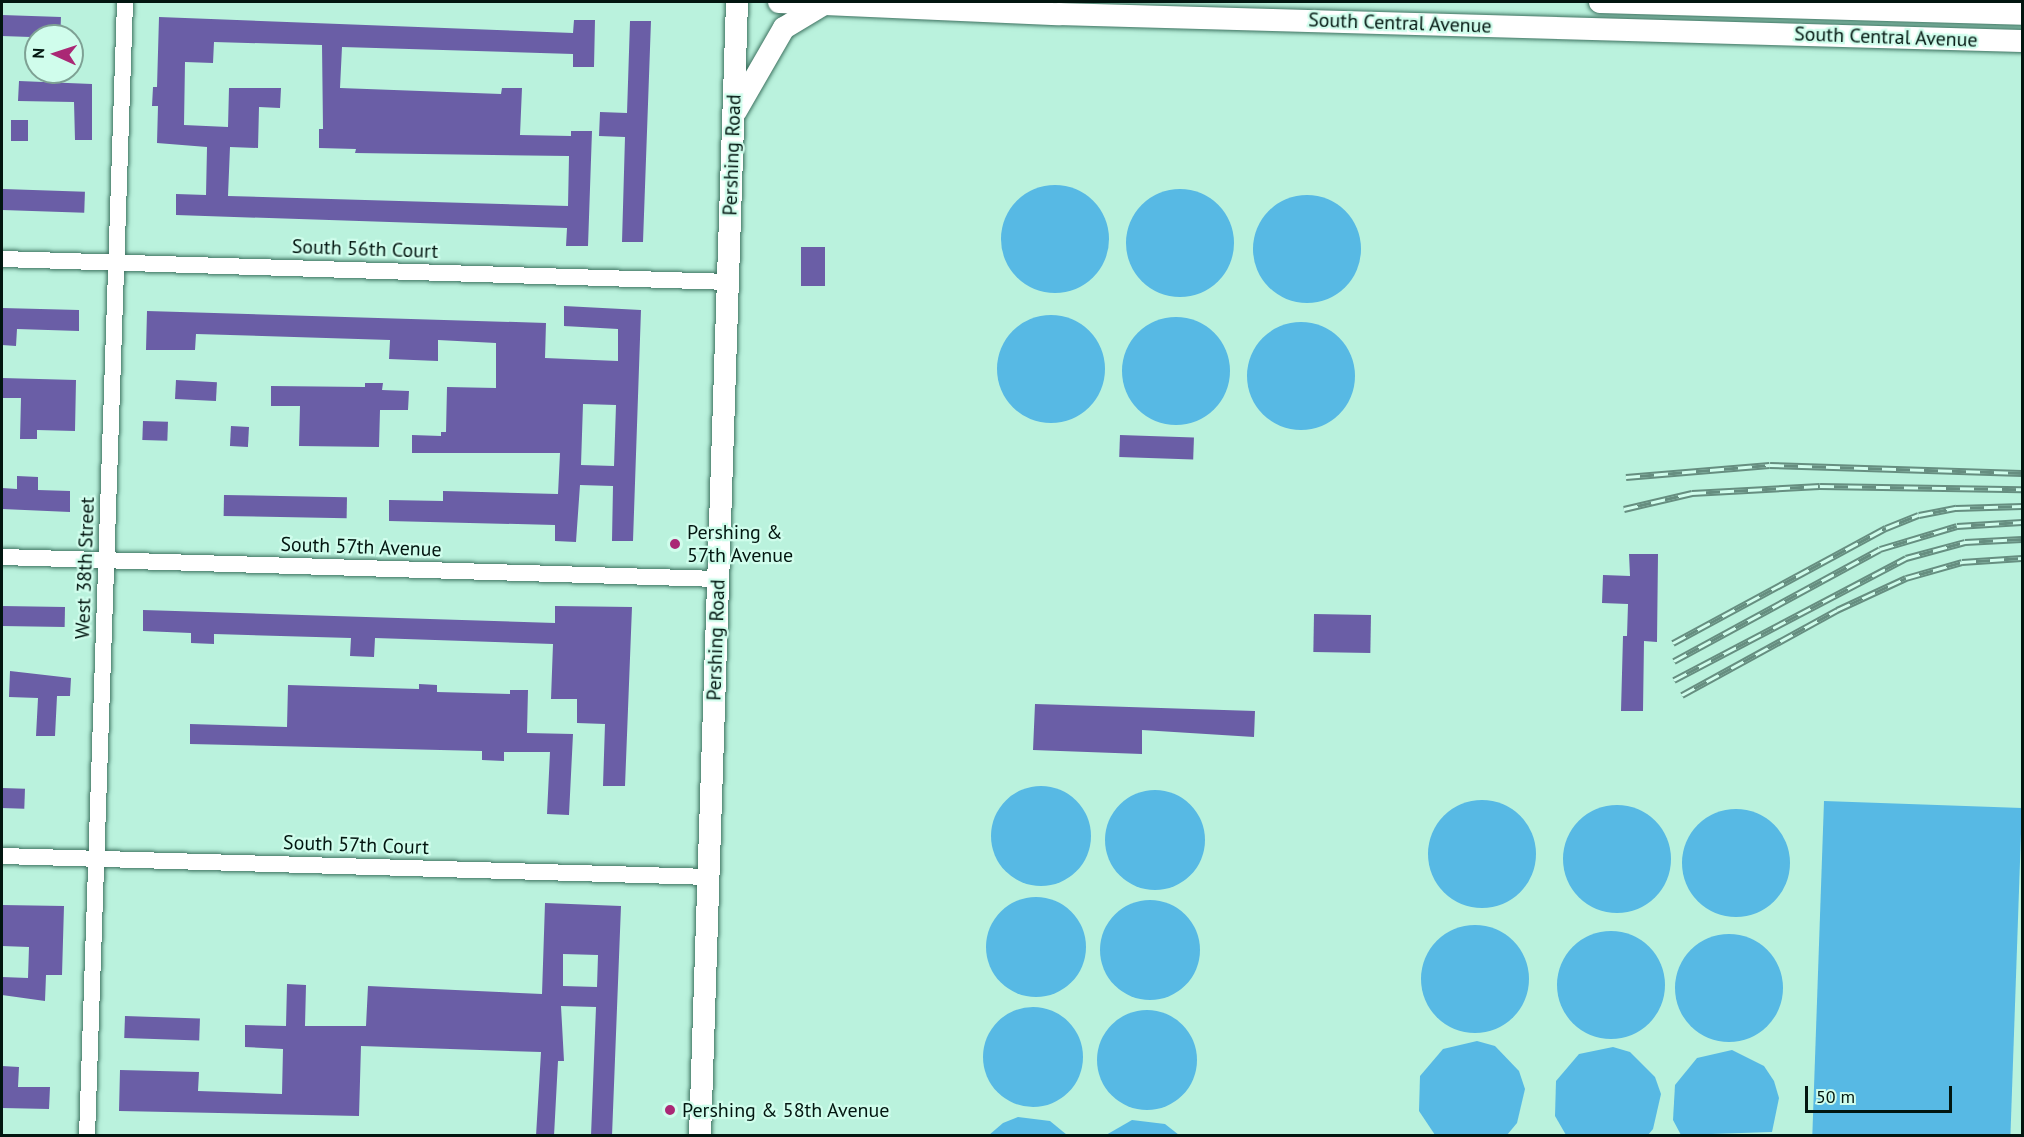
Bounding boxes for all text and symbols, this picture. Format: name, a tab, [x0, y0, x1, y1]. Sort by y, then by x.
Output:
street label: South Central Avenue	[1308, 8, 1492, 38]
street label: South Central Avenue	[1794, 22, 1978, 52]
north arrow	[24, 24, 84, 84]
text: N	[28, 47, 48, 59]
street label: Pershing Road	[718, 94, 746, 216]
street label: South 56th Court	[291, 234, 439, 264]
street label: West 38th Street	[71, 496, 99, 640]
place label: Pershing & 57th Avenue	[687, 520, 794, 567]
street label: South 57th Avenue	[280, 532, 442, 562]
marker: Pershing & 57th Avenue	[668, 537, 682, 551]
street label: Pershing Road	[702, 579, 730, 701]
street label: South 57th Court	[283, 830, 429, 860]
scale bar	[1808, 1074, 1955, 1112]
text: 50 m	[1816, 1085, 1855, 1108]
place label: Pershing & 58th Avenue	[682, 1098, 890, 1122]
marker: Pershing & 58th Avenue	[663, 1103, 677, 1117]

